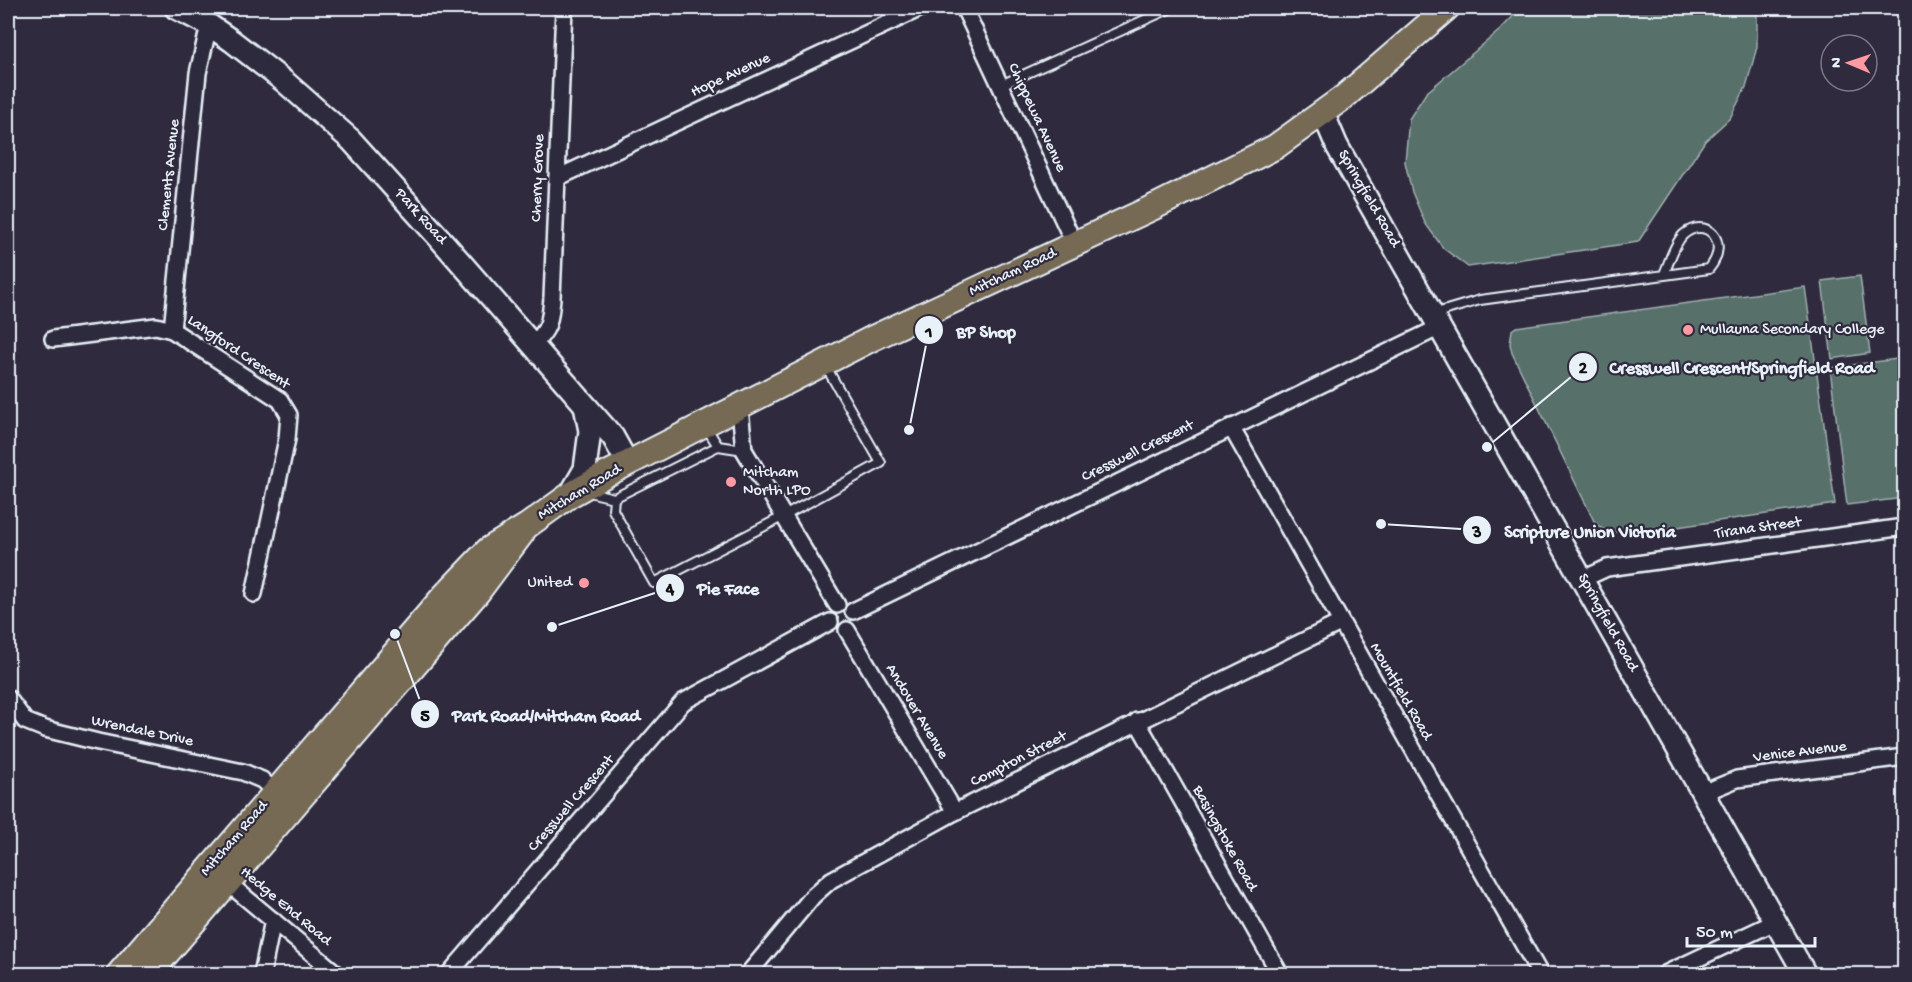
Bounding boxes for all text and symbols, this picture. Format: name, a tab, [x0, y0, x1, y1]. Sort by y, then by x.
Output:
north arrow	[1819, 33, 1879, 93]
street label: Hope Avenue	[688, 49, 774, 103]
text: N	[1828, 56, 1847, 68]
street label: Chippewa Avenue	[1002, 61, 1070, 176]
street label: Clements Avenue	[155, 118, 185, 232]
street label: Cherry Grove	[528, 133, 550, 222]
street label: Springfield Road	[1332, 147, 1404, 253]
street label: Park Road	[389, 184, 451, 250]
street label: Mitcham Road	[966, 244, 1061, 301]
street label: Langford Crescent	[183, 312, 294, 395]
callout: BP Shop	[914, 312, 1028, 348]
place label: Mullauna Secondary College	[1700, 321, 1885, 340]
text: 1	[924, 323, 933, 344]
text: BP Shop	[955, 323, 1016, 344]
marker: Mullauna Secondary College	[1681, 323, 1695, 337]
callout: Cresswell Crescent/Springfield Road	[1568, 349, 1886, 385]
text: 2	[1579, 359, 1588, 380]
text: Cresswell Crescent/Springfield Road	[1609, 359, 1877, 380]
street label: Cresswell Crescent	[1079, 416, 1198, 487]
street label: Mitcham Road	[535, 460, 627, 525]
place label: Mitcham North LPO	[743, 464, 811, 501]
marker: Mitcham North LPO	[724, 475, 738, 489]
callout: Scripture Union Victoria	[1462, 512, 1688, 548]
street label: Tirana Street	[1713, 513, 1804, 545]
text: 3	[1471, 523, 1482, 544]
text: Scripture Union Victoria	[1504, 523, 1677, 544]
callout: Pie Face	[655, 570, 771, 606]
street label: Springfield Road	[1572, 571, 1643, 677]
place label: United	[528, 574, 574, 593]
marker: United	[577, 576, 591, 590]
text: 4	[665, 580, 675, 601]
text: Pie Face	[696, 580, 760, 601]
street label: Mountfield Road	[1364, 640, 1436, 745]
street label: Andover Avenue	[880, 661, 952, 764]
callout: Park Road/Mitcham Road	[410, 696, 652, 732]
text: 5	[420, 707, 430, 728]
text: Park Road/Mitcham Road	[451, 707, 642, 728]
street label: Wrendale Drive	[89, 712, 195, 752]
street label: Compton Street	[968, 727, 1071, 792]
street label: Venice Avenue	[1751, 738, 1848, 768]
street label: Cresswell Crescent	[525, 751, 620, 856]
street label: Basingstoke Road	[1187, 782, 1262, 897]
street label: Mitcham Road	[197, 796, 274, 881]
street label: Hedge End Road	[235, 863, 336, 952]
scale bar	[1687, 910, 1814, 948]
text: 50 m	[1696, 923, 1733, 944]

